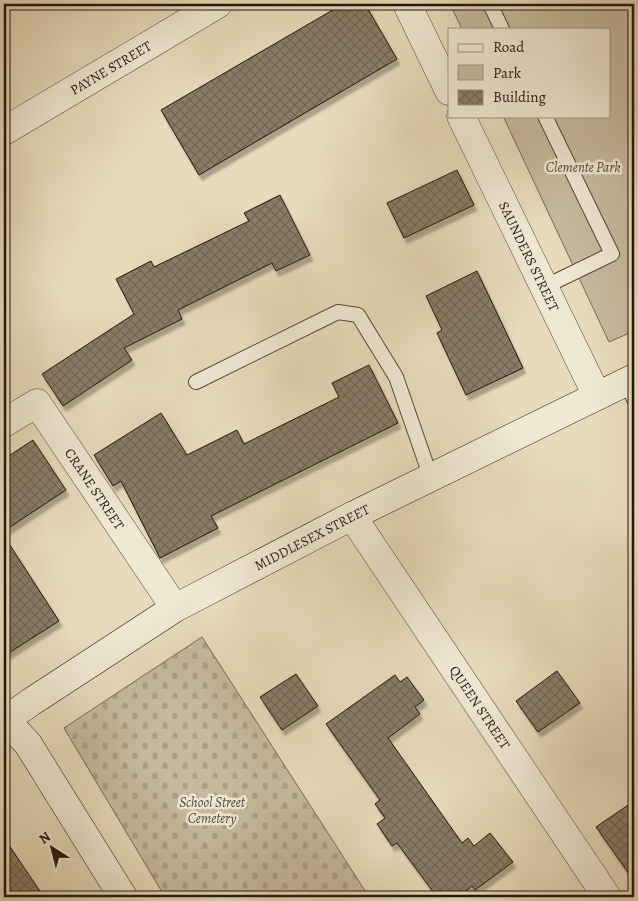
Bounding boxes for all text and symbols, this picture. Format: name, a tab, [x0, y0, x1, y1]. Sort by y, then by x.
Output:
legend	[448, 28, 610, 118]
street label: PAYNE STREET	[66, 36, 155, 99]
text: Road	[493, 37, 525, 57]
text: Park	[493, 63, 522, 83]
text: Building	[493, 87, 546, 107]
park label: Clemente Park	[546, 158, 620, 177]
street label: SAUNDERS STREET	[494, 198, 564, 315]
street label: CRANE STREET	[60, 444, 129, 534]
street label: MIDDLESEX STREET	[251, 499, 373, 575]
street label: QUEEN STREET	[445, 662, 515, 753]
park label: School Street Cemetery	[179, 793, 246, 828]
north arrow	[28, 824, 78, 874]
text: N	[35, 827, 54, 849]

